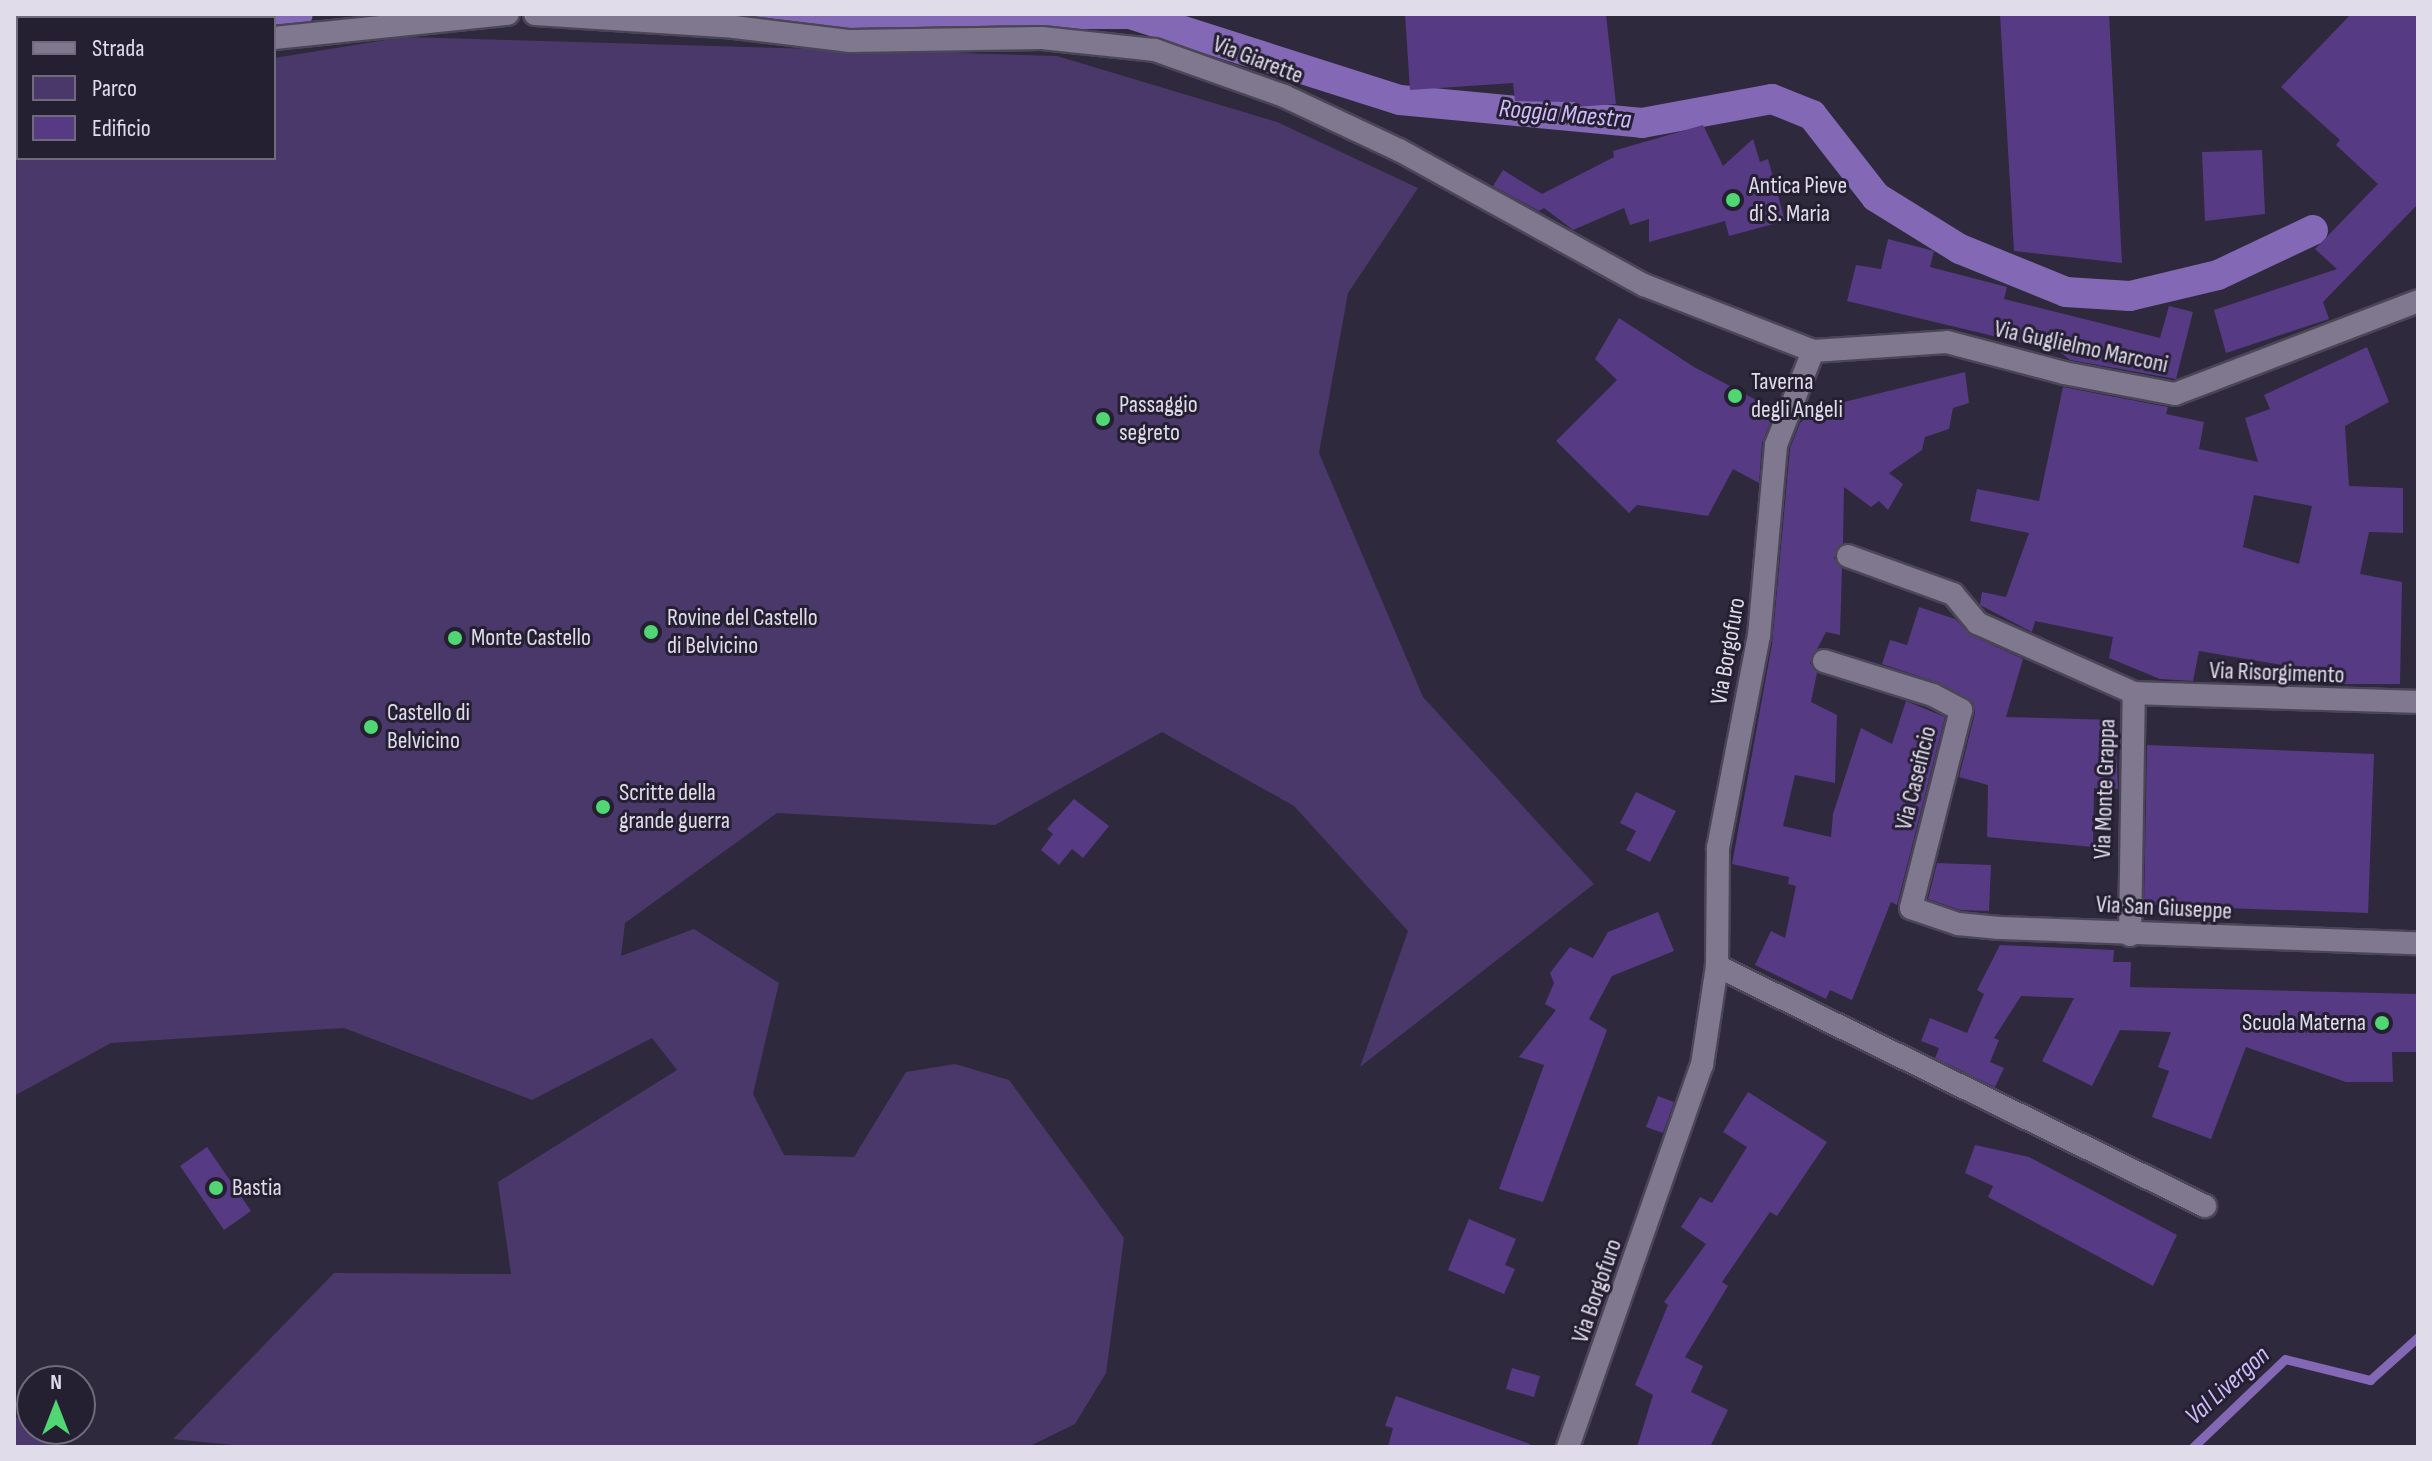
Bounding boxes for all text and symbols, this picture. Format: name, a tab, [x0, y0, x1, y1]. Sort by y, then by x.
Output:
legend	[16, 16, 276, 160]
street label: Via Giarette	[1209, 30, 1307, 90]
text: Strada	[92, 34, 145, 63]
text: Parco	[92, 74, 137, 103]
water label: Roggia Maestra	[1498, 94, 1632, 136]
text: Edificio	[92, 114, 151, 143]
place label: Antica Pieve di S. Maria	[1749, 172, 1847, 228]
marker: Antica Pieve di S. Maria	[1724, 191, 1742, 209]
street label: Via Guglielmo Marconi	[1991, 315, 2171, 379]
place label: Taverna degli Angeli	[1751, 368, 1843, 424]
marker: Taverna degli Angeli	[1726, 387, 1744, 405]
place label: Passaggio segreto	[1119, 391, 1198, 447]
marker: Passaggio segreto	[1094, 410, 1112, 428]
street label: Via Borgofuro	[1704, 595, 1752, 707]
place label: Rovine del Castello di Belvicino	[667, 604, 818, 660]
marker: Rovine del Castello di Belvicino	[642, 623, 660, 641]
place label: Monte Castello	[471, 624, 591, 652]
marker: Monte Castello	[446, 629, 464, 647]
street label: Via Risorgimento	[2209, 656, 2345, 690]
place label: Castello di Belvicino	[387, 699, 470, 755]
marker: Castello di Belvicino	[362, 718, 380, 736]
street label: Via Monte Grappa	[2088, 718, 2122, 860]
street label: Via Caseificio	[1889, 723, 1943, 833]
place label: Scritte della grande guerra	[619, 779, 730, 835]
marker: Scritte della grande guerra	[594, 798, 612, 816]
street label: Via San Giuseppe	[2095, 890, 2233, 926]
place label: Scuola Materna	[2242, 1009, 2366, 1037]
marker: Scuola Materna	[2373, 1014, 2391, 1032]
place label: Bastia	[232, 1174, 282, 1202]
marker: Bastia	[207, 1179, 225, 1197]
street label: Via Borgofuro	[1566, 1235, 1628, 1347]
water label: Val Livergon	[2179, 1340, 2277, 1432]
north arrow	[16, 1365, 96, 1445]
text: N	[50, 1369, 62, 1396]

